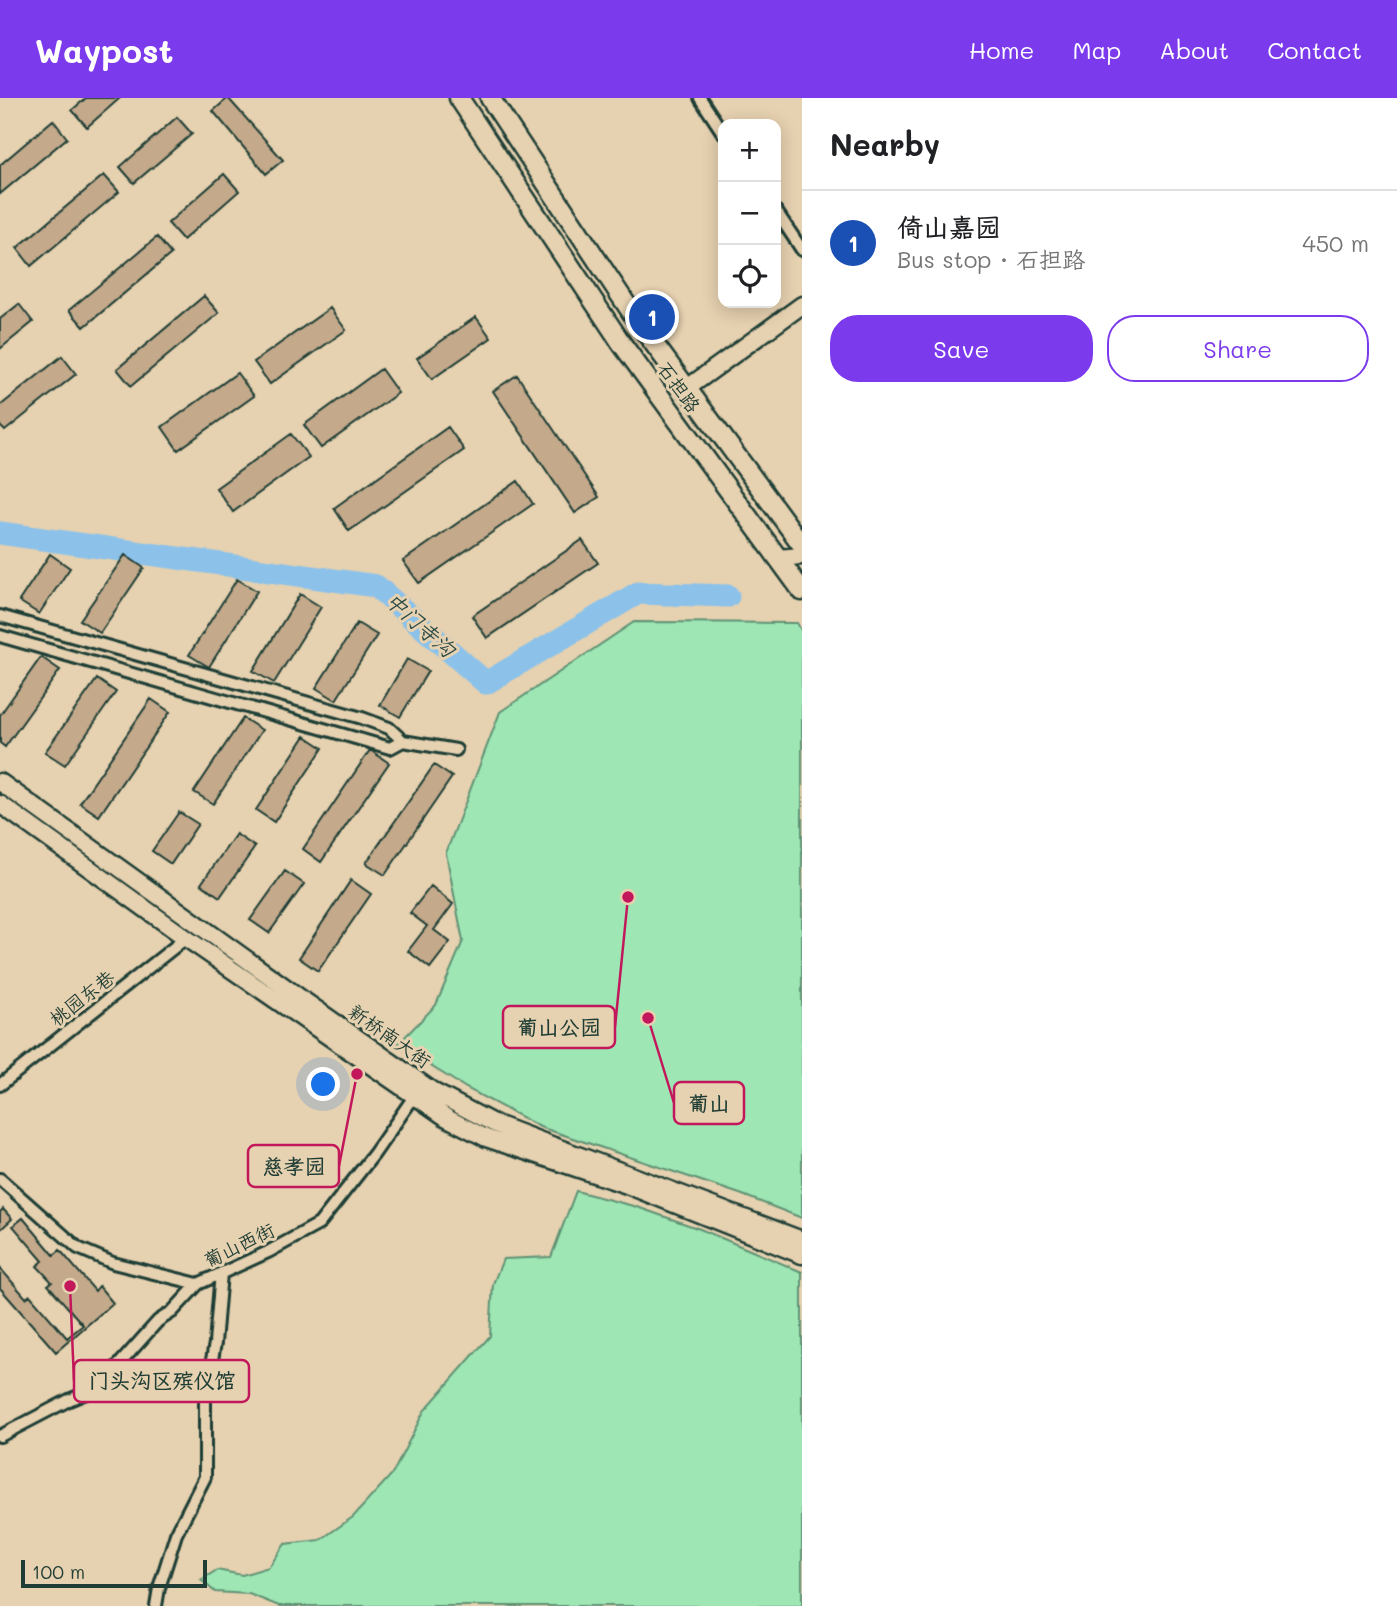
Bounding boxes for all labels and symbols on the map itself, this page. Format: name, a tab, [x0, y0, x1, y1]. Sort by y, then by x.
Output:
pin: 1	[629, 291, 675, 343]
street label: 石担路	[653, 356, 706, 417]
water label: 中门寺沟	[381, 586, 463, 663]
street label: 桃园东巷	[44, 964, 119, 1031]
street label: 新桥南大街	[344, 998, 436, 1073]
callout: 葡山公园	[503, 1006, 615, 1048]
text: 葡山公园	[517, 1013, 601, 1040]
your location	[306, 1067, 340, 1101]
callout: 葡山	[674, 1082, 744, 1124]
text: 葡山	[688, 1089, 730, 1116]
callout: 慈孝园	[248, 1145, 339, 1187]
text: 慈孝园	[263, 1152, 326, 1179]
street label: 葡山西街	[199, 1217, 278, 1272]
callout: 门头沟区殡仪馆	[74, 1360, 249, 1402]
text: 门头沟区殡仪馆	[89, 1366, 236, 1393]
scale bar	[21, 1557, 206, 1589]

